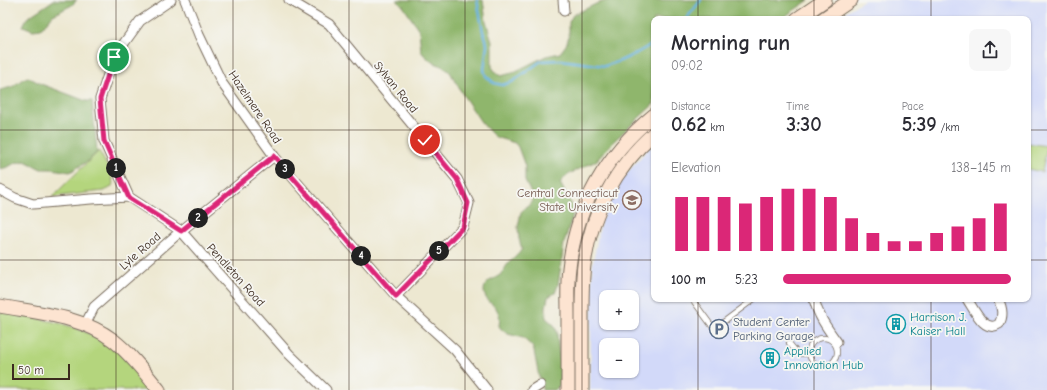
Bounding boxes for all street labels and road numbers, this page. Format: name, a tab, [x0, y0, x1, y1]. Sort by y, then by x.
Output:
street label: Sylvan Road	[371, 58, 421, 116]
street label: Hazelmere Road	[225, 68, 285, 146]
street label: Lyle Road	[117, 229, 163, 273]
street label: Pendleton Road	[204, 241, 268, 309]

